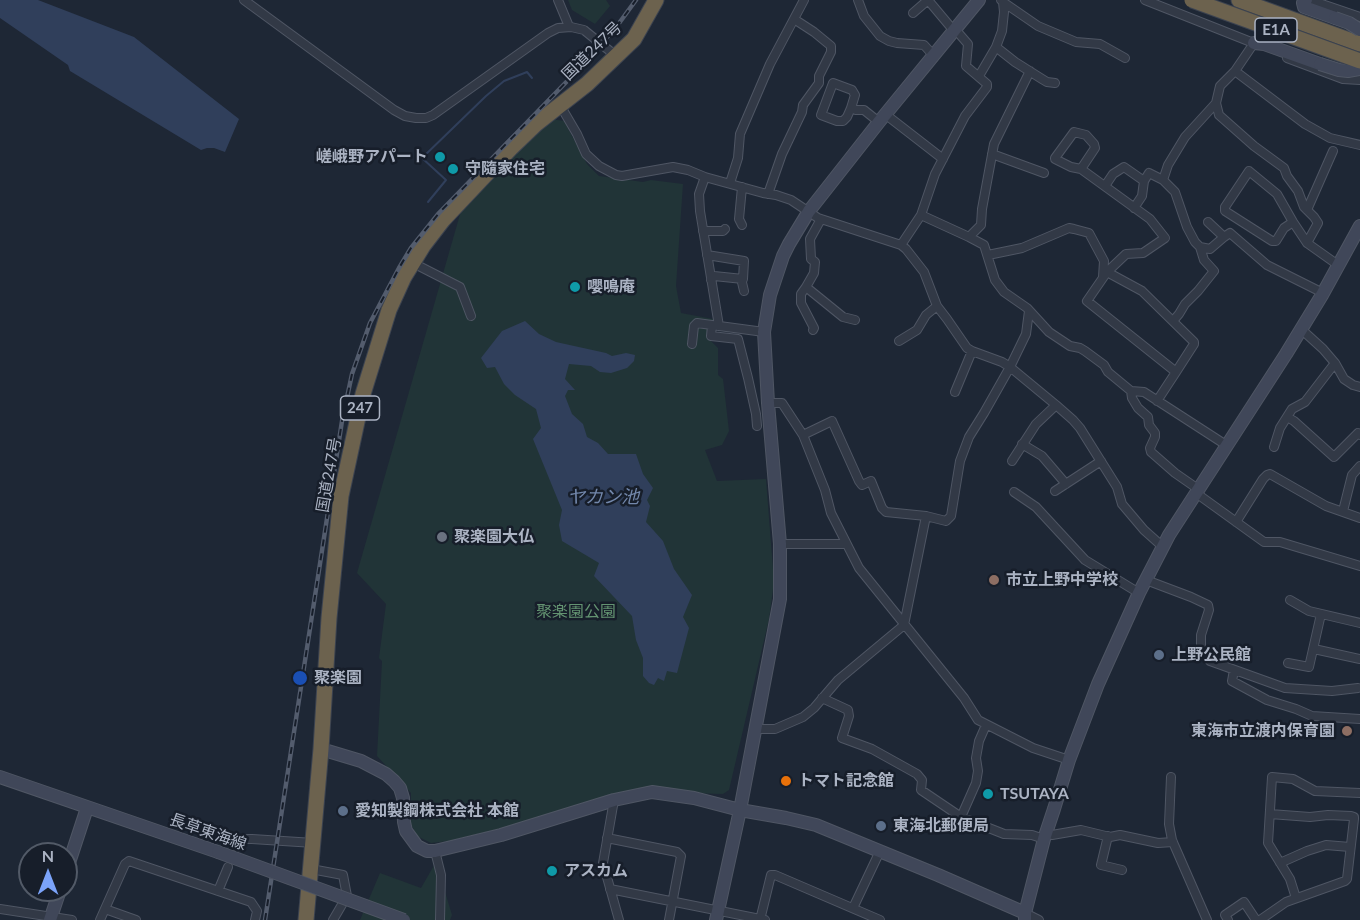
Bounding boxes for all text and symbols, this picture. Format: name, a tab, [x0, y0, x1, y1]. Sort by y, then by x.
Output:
street label: 国道247号	[558, 18, 626, 84]
road number: E1A	[1255, 18, 1297, 42]
place label: 嵯峨野アパート	[316, 147, 428, 167]
marker: 嵯峨野アパート	[433, 150, 447, 164]
place label: 守隨家住宅	[465, 159, 545, 179]
marker: 守隨家住宅	[446, 162, 460, 176]
place label: 嚶鳴庵	[587, 277, 635, 297]
marker: 嚶鳴庵	[568, 280, 582, 294]
road number: 247	[340, 396, 380, 420]
street label: 国道247号	[313, 436, 345, 514]
water label: ヤカン池	[567, 486, 639, 508]
place label: 聚楽園大仏	[454, 527, 534, 547]
marker: 聚楽園大仏	[435, 530, 449, 544]
place label: 市立上野中学校	[1006, 570, 1118, 590]
marker: 市立上野中学校	[987, 573, 1001, 587]
park label: 聚楽園公園	[536, 602, 616, 622]
place label: 上野公民館	[1171, 645, 1251, 665]
marker: 上野公民館	[1152, 648, 1166, 662]
place label: 聚楽園	[314, 668, 362, 688]
marker: 聚楽園	[291, 669, 309, 687]
place label: 東海市立渡内保育園	[1191, 721, 1335, 741]
marker: 東海市立渡内保育園	[1340, 724, 1354, 738]
place label: トマト記念館	[798, 771, 894, 791]
marker: トマト記念館	[779, 774, 793, 788]
place label: TSUTAYA	[1000, 784, 1069, 804]
marker: TSUTAYA	[981, 787, 995, 801]
place label: 愛知製鋼株式会社 本館	[355, 801, 519, 821]
marker: 愛知製鋼株式会社 本館	[336, 804, 350, 818]
street label: 長草東海線	[167, 810, 249, 854]
place label: 東海北郵便局	[893, 816, 989, 836]
marker: 東海北郵便局	[874, 819, 888, 833]
north arrow	[18, 842, 78, 902]
text: N	[42, 846, 54, 865]
place label: アスカム	[564, 861, 628, 881]
marker: アスカム	[545, 864, 559, 878]

